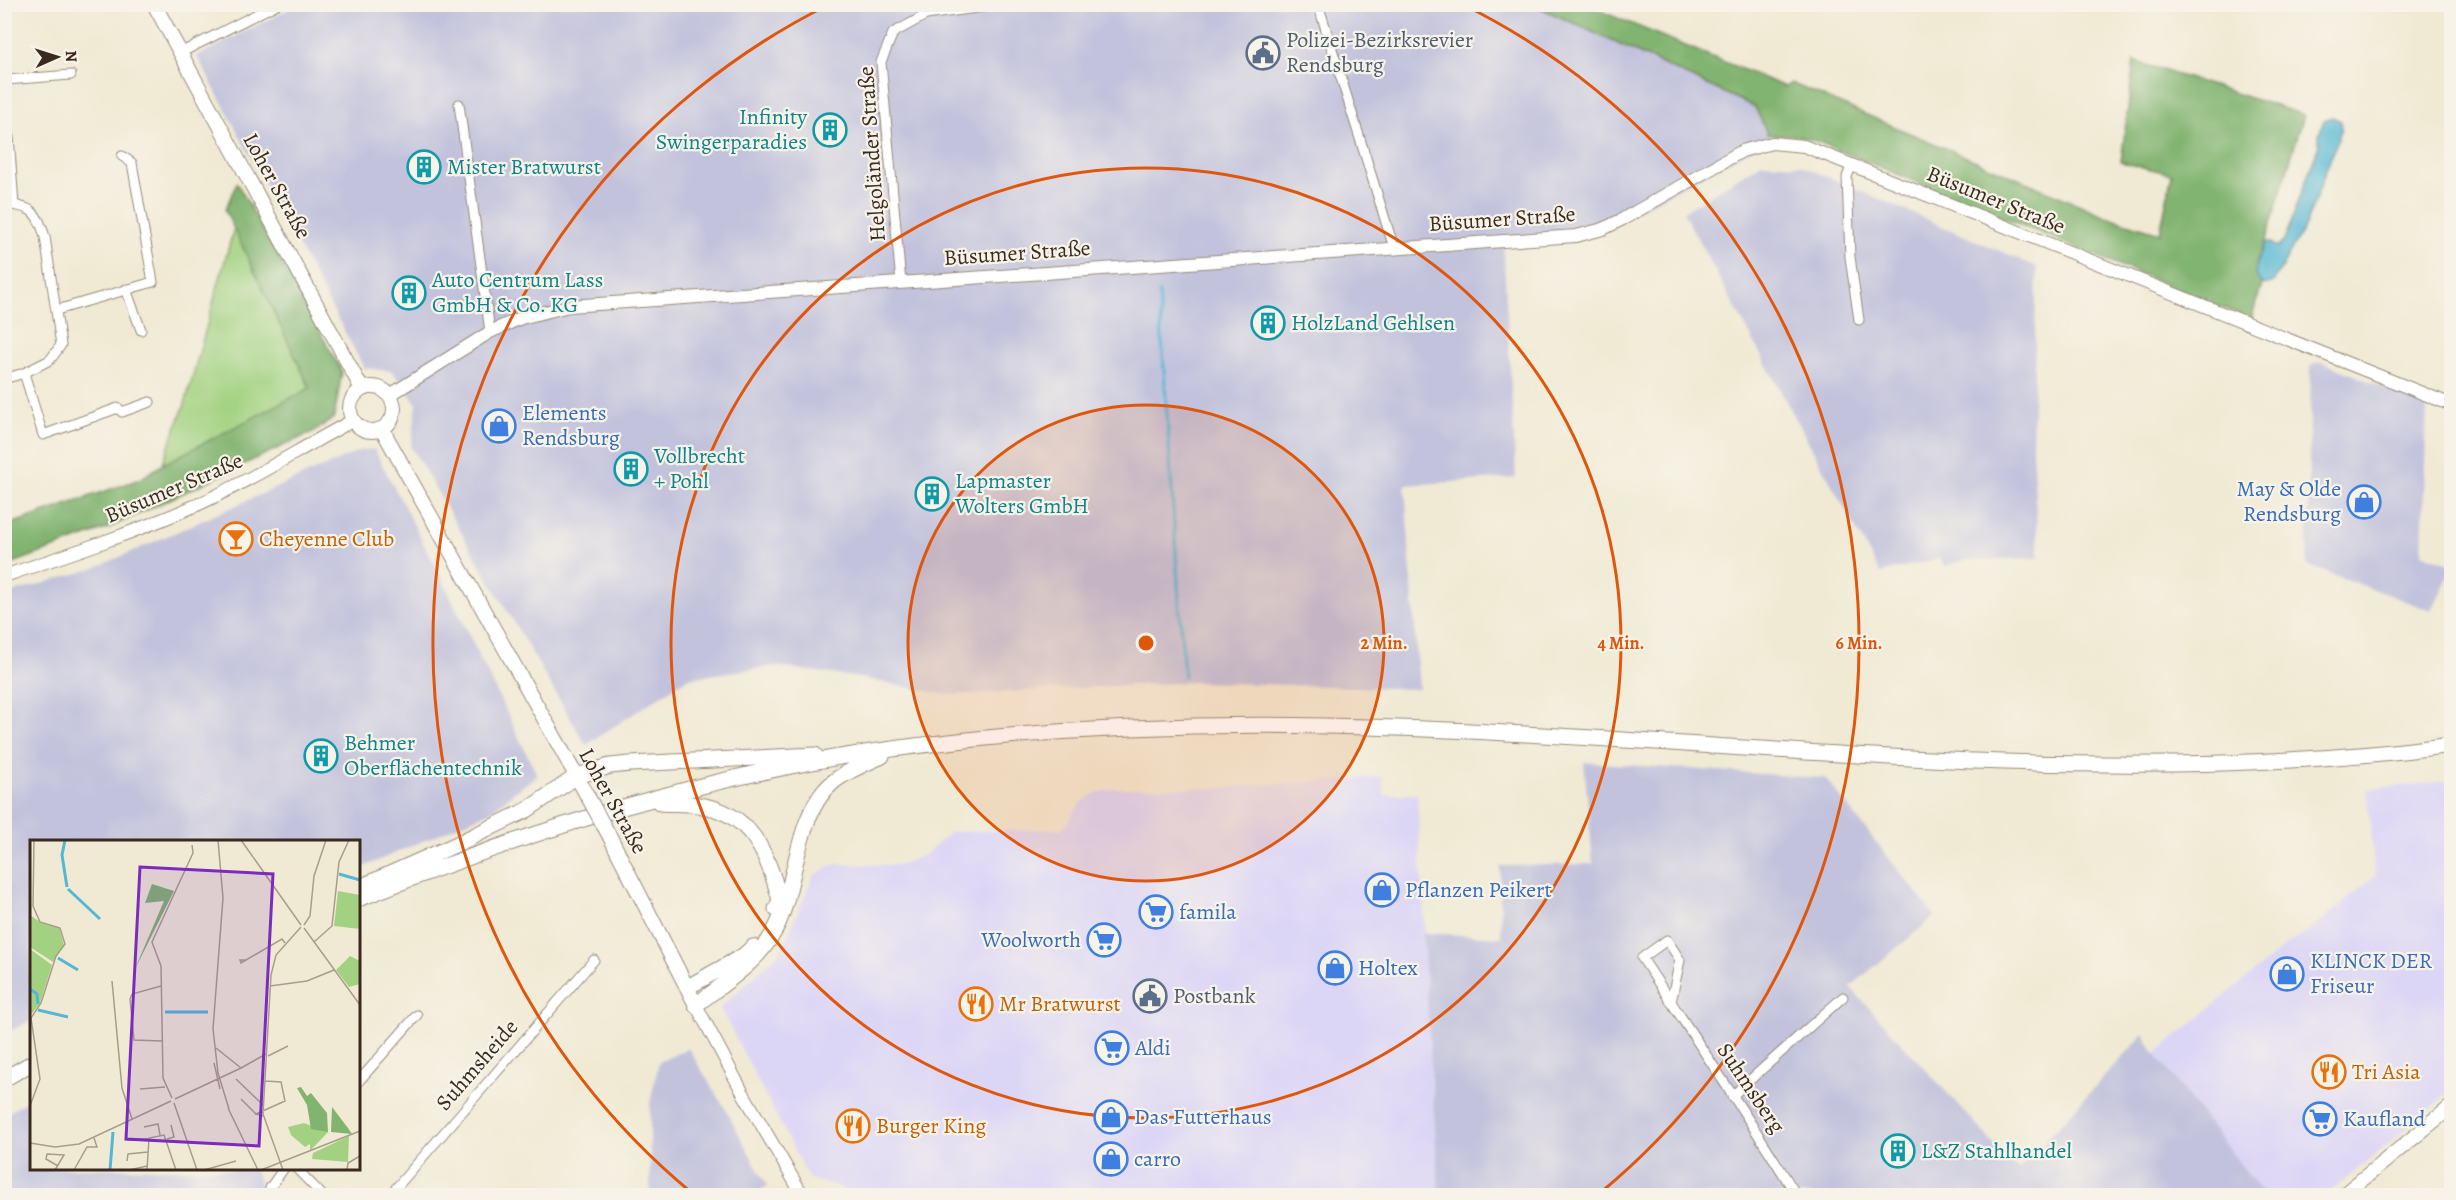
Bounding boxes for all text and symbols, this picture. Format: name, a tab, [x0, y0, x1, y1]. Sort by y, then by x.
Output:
place label: Polizei-Bezirksrevier Rendsburg	[1286, 25, 1473, 80]
north arrow	[27, 27, 87, 87]
public building icon: Polizei-Bezirksrevier Rendsburg	[1245, 35, 1281, 71]
text: N	[60, 50, 82, 63]
street label: Helgoländer Straße	[851, 65, 893, 243]
place label: Infinity Swingerparadies	[656, 102, 807, 157]
building icon: Infinity Swingerparadies	[812, 112, 848, 148]
street label: Loher Straße	[236, 128, 318, 244]
building icon: Mister Bratwurst	[406, 149, 442, 185]
place label: Mister Bratwurst	[447, 152, 601, 182]
street label: Büsumer Straße	[1922, 159, 2070, 241]
street label: Büsumer Straße	[1428, 199, 1576, 239]
street label: Büsumer Straße	[943, 233, 1091, 273]
place label: Auto Centrum Lass GmbH & Co. KG	[431, 265, 603, 320]
building icon: Auto Centrum Lass GmbH & Co. KG	[391, 275, 427, 311]
building icon: HolzLand Gehlsen	[1250, 305, 1286, 341]
place label: HolzLand Gehlsen	[1291, 308, 1455, 338]
place label: Elements Rendsburg	[522, 398, 620, 453]
shop icon: Elements Rendsburg	[481, 408, 517, 444]
place label: Vollbrecht + Pohl	[653, 441, 745, 496]
street label: Büsumer Straße	[100, 445, 248, 531]
building icon: Vollbrecht + Pohl	[613, 451, 649, 487]
place label: Lapmaster Wolters GmbH	[954, 466, 1089, 521]
place label: May & Olde Rendsburg	[2237, 474, 2341, 529]
building icon: Lapmaster Wolters GmbH	[914, 476, 950, 512]
shop icon: May & Olde Rendsburg	[2346, 484, 2382, 520]
bar icon: Cheyenne Club	[218, 521, 254, 557]
place label: Cheyenne Club	[259, 524, 394, 554]
text: 2 Min.	[1360, 631, 1408, 655]
text: 4 Min.	[1598, 631, 1644, 655]
text: 6 Min.	[1836, 631, 1882, 655]
centre of rings	[1136, 633, 1156, 653]
place label: Behmer Oberflächentechnik	[344, 728, 522, 783]
building icon: Behmer Oberflächentechnik	[303, 738, 339, 774]
street label: Loher Straße	[572, 743, 654, 859]
inset map	[30, 840, 360, 1170]
shop icon: Pflanzen Peikert	[1364, 872, 1400, 908]
place label: Pflanzen Peikert	[1405, 875, 1552, 905]
supermarket icon: famila	[1138, 894, 1174, 930]
place label: famila	[1179, 897, 1237, 927]
supermarket icon: Woolworth	[1086, 922, 1122, 958]
place label: Woolworth	[980, 925, 1081, 955]
place label: KLINCK DER Friseur	[2310, 946, 2433, 1001]
shop icon: Holtex	[1317, 950, 1353, 986]
place label: Holtex	[1358, 953, 1418, 983]
shop icon: KLINCK DER Friseur	[2269, 956, 2305, 992]
public building icon: Postbank	[1132, 978, 1168, 1014]
place label: Postbank	[1173, 981, 1256, 1011]
restaurant icon: Mr Bratwurst	[958, 986, 994, 1022]
place label: Mr Bratwurst	[999, 989, 1121, 1019]
street label: Suhmsheide	[429, 1013, 525, 1117]
supermarket icon: Aldi	[1094, 1030, 1130, 1066]
place label: Aldi	[1134, 1033, 1171, 1063]
street label: Suhmsberg	[1710, 1037, 1792, 1139]
restaurant icon: Tri Asia	[2311, 1054, 2347, 1090]
place label: Tri Asia	[2352, 1057, 2421, 1087]
shop icon: Das Futterhaus	[1093, 1099, 1129, 1135]
supermarket icon: Kaufland	[2302, 1101, 2338, 1137]
place label: Das Futterhaus	[1134, 1102, 1272, 1132]
place label: Kaufland	[2343, 1104, 2426, 1134]
restaurant icon: Burger King	[835, 1108, 871, 1144]
place label: Burger King	[876, 1111, 986, 1141]
building icon: L&Z Stahlhandel	[1880, 1133, 1916, 1169]
place label: L&Z Stahlhandel	[1921, 1136, 2072, 1166]
shop icon: carro	[1093, 1141, 1129, 1177]
place label: carro	[1134, 1144, 1181, 1174]

